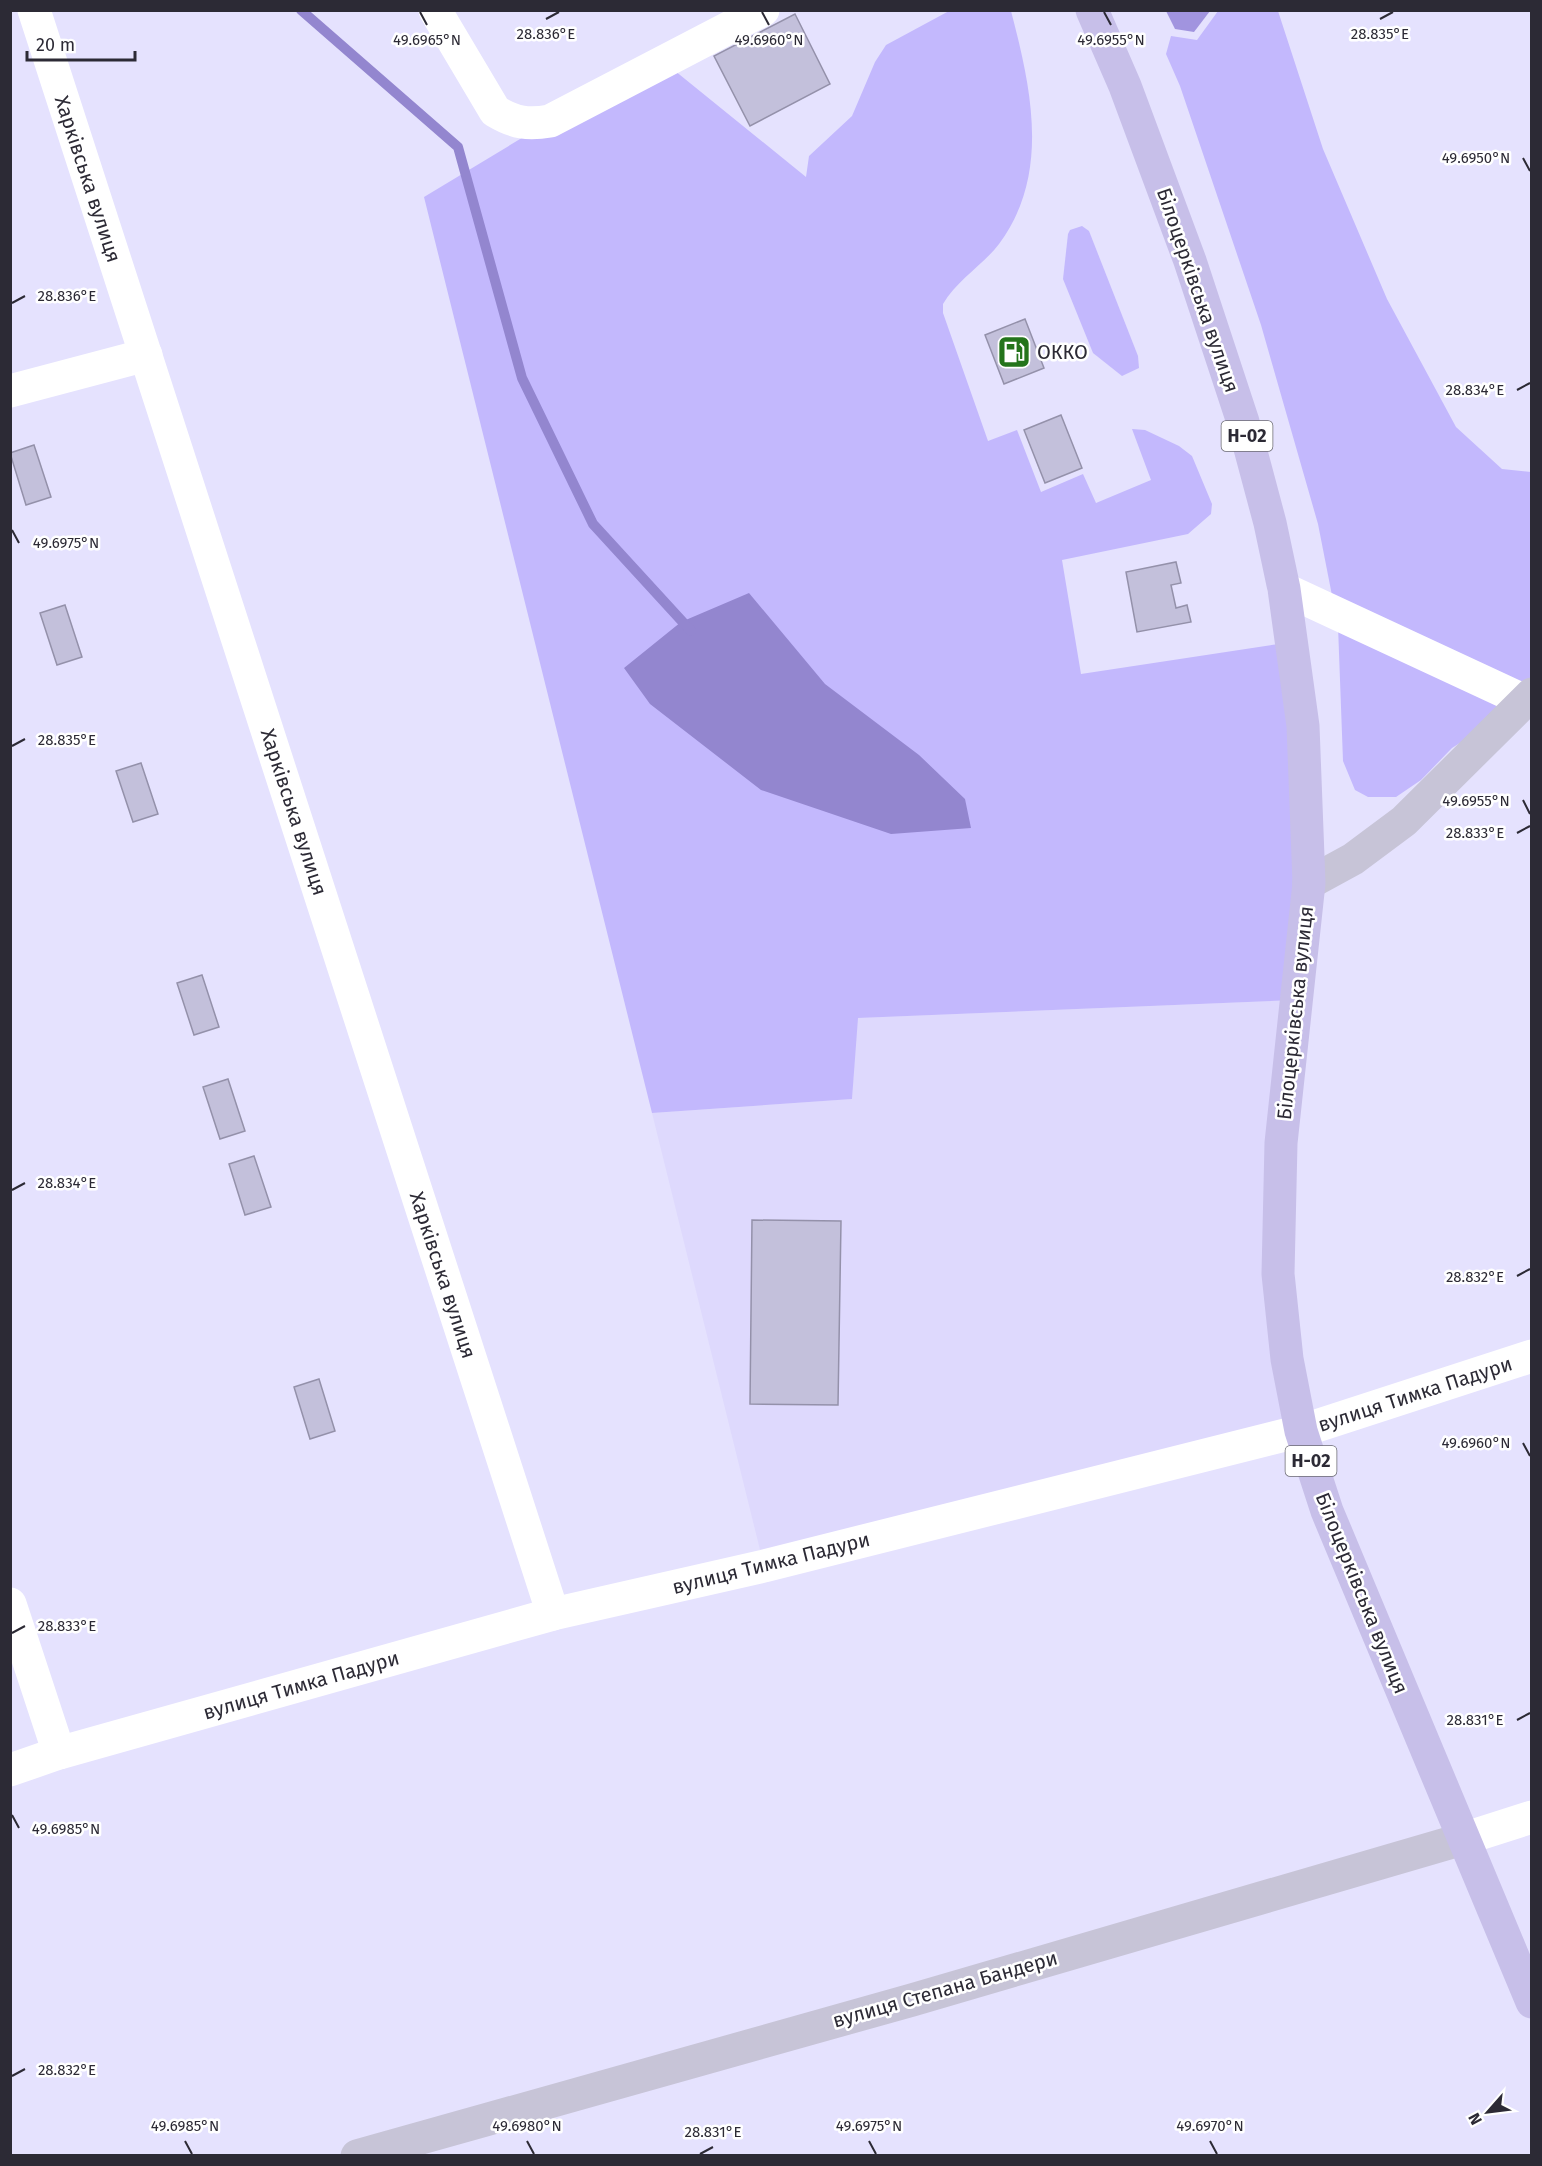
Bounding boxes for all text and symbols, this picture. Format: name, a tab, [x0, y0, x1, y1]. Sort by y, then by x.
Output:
scale bar	[27, 24, 135, 62]
text: 28.836°E	[517, 25, 575, 43]
text: 28.835°E	[1351, 25, 1409, 43]
text: 49.6965°N	[393, 31, 461, 49]
text: 49.6960°N	[734, 31, 804, 49]
text: 49.6955°N	[1077, 31, 1145, 49]
text: 20 m	[36, 34, 75, 56]
street label: Харківська вулиця	[50, 93, 126, 265]
text: 49.6950°N	[1442, 149, 1510, 167]
street label: Білоцерківська вулиця	[1152, 184, 1244, 396]
text: 28.836°E	[38, 287, 96, 305]
fuel station icon: ОККО	[996, 334, 1032, 370]
place label: ОККО	[1037, 340, 1088, 364]
text: 28.834°E	[1446, 381, 1504, 399]
road number: Н-02	[1222, 421, 1272, 451]
text: 49.6975°N	[33, 534, 99, 552]
street label: Харківська вулиця	[256, 726, 332, 898]
text: 28.835°E	[38, 731, 96, 749]
text: 49.6955°N	[1442, 792, 1510, 810]
text: 28.833°E	[1446, 824, 1504, 842]
street label: Білоцерківська вулиця	[1272, 905, 1318, 1121]
text: 28.834°E	[38, 1174, 96, 1192]
street label: Харківська вулиця	[405, 1189, 481, 1361]
text: 28.832°E	[1446, 1268, 1504, 1286]
street label: вулиця Тимка Падури	[1315, 1351, 1515, 1437]
text: 49.6960°N	[1441, 1434, 1511, 1452]
road number: Н-02	[1286, 1446, 1336, 1476]
street label: Білоцерківська вулиця	[1311, 1489, 1413, 1697]
street label: вулиця Тимка Падури	[670, 1527, 872, 1599]
text: 28.833°E	[38, 1617, 96, 1635]
street label: вулиця Тимка Падури	[200, 1646, 402, 1724]
text: 28.831°E	[1446, 1711, 1504, 1729]
text: 49.6985°N	[32, 1820, 100, 1838]
street label: вулиця Степана Бандери	[830, 1945, 1060, 2033]
text: 28.832°E	[38, 2061, 96, 2079]
north arrow	[1458, 2082, 1518, 2142]
text: N	[1464, 2110, 1486, 2128]
text: 49.6985°N	[151, 2117, 219, 2135]
text: 49.6980°N	[492, 2117, 562, 2135]
text: 49.6975°N	[836, 2117, 902, 2135]
text: 49.6970°N	[1176, 2117, 1244, 2135]
text: 28.831°E	[684, 2123, 742, 2141]

